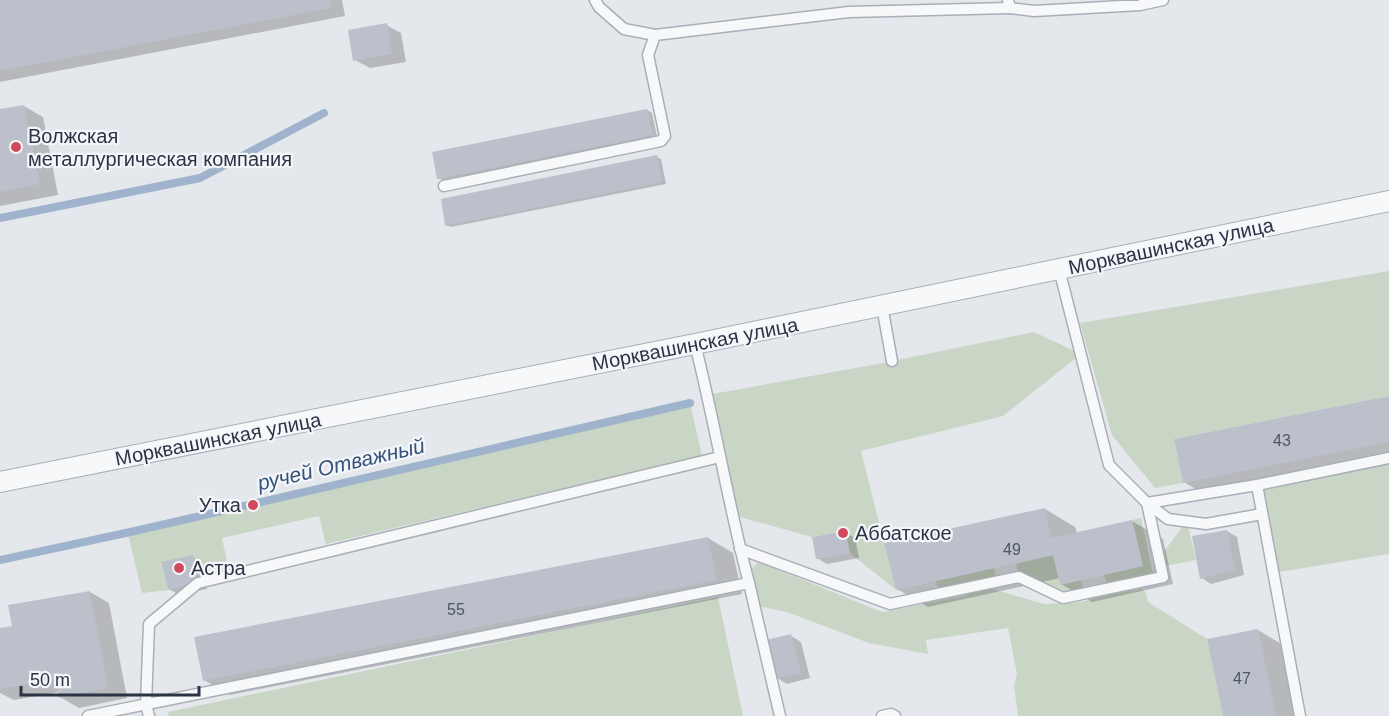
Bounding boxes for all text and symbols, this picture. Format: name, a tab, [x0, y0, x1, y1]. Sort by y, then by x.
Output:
place label: Волжская металлургическая компания	[28, 125, 292, 170]
marker: Волжская металлургическая компания	[9, 140, 23, 154]
street label: Морквашинская улица	[1066, 213, 1277, 279]
street label: Морквашинская улица	[590, 313, 801, 375]
street label: Морквашинская улица	[113, 408, 324, 470]
house number: 43	[1273, 432, 1291, 449]
water label: ручей Отважный	[254, 434, 427, 495]
place label: Утка	[199, 494, 242, 516]
marker: Утка	[246, 498, 260, 512]
place label: Аббатское	[855, 522, 952, 544]
marker: Аббатское	[836, 526, 850, 540]
house number: 49	[1003, 541, 1021, 558]
place label: Астра	[191, 557, 247, 579]
marker: Астра	[172, 561, 186, 575]
house number: 55	[447, 601, 465, 618]
scale bar	[21, 659, 200, 697]
text: 50 m	[30, 670, 70, 690]
house number: 47	[1233, 670, 1251, 687]

